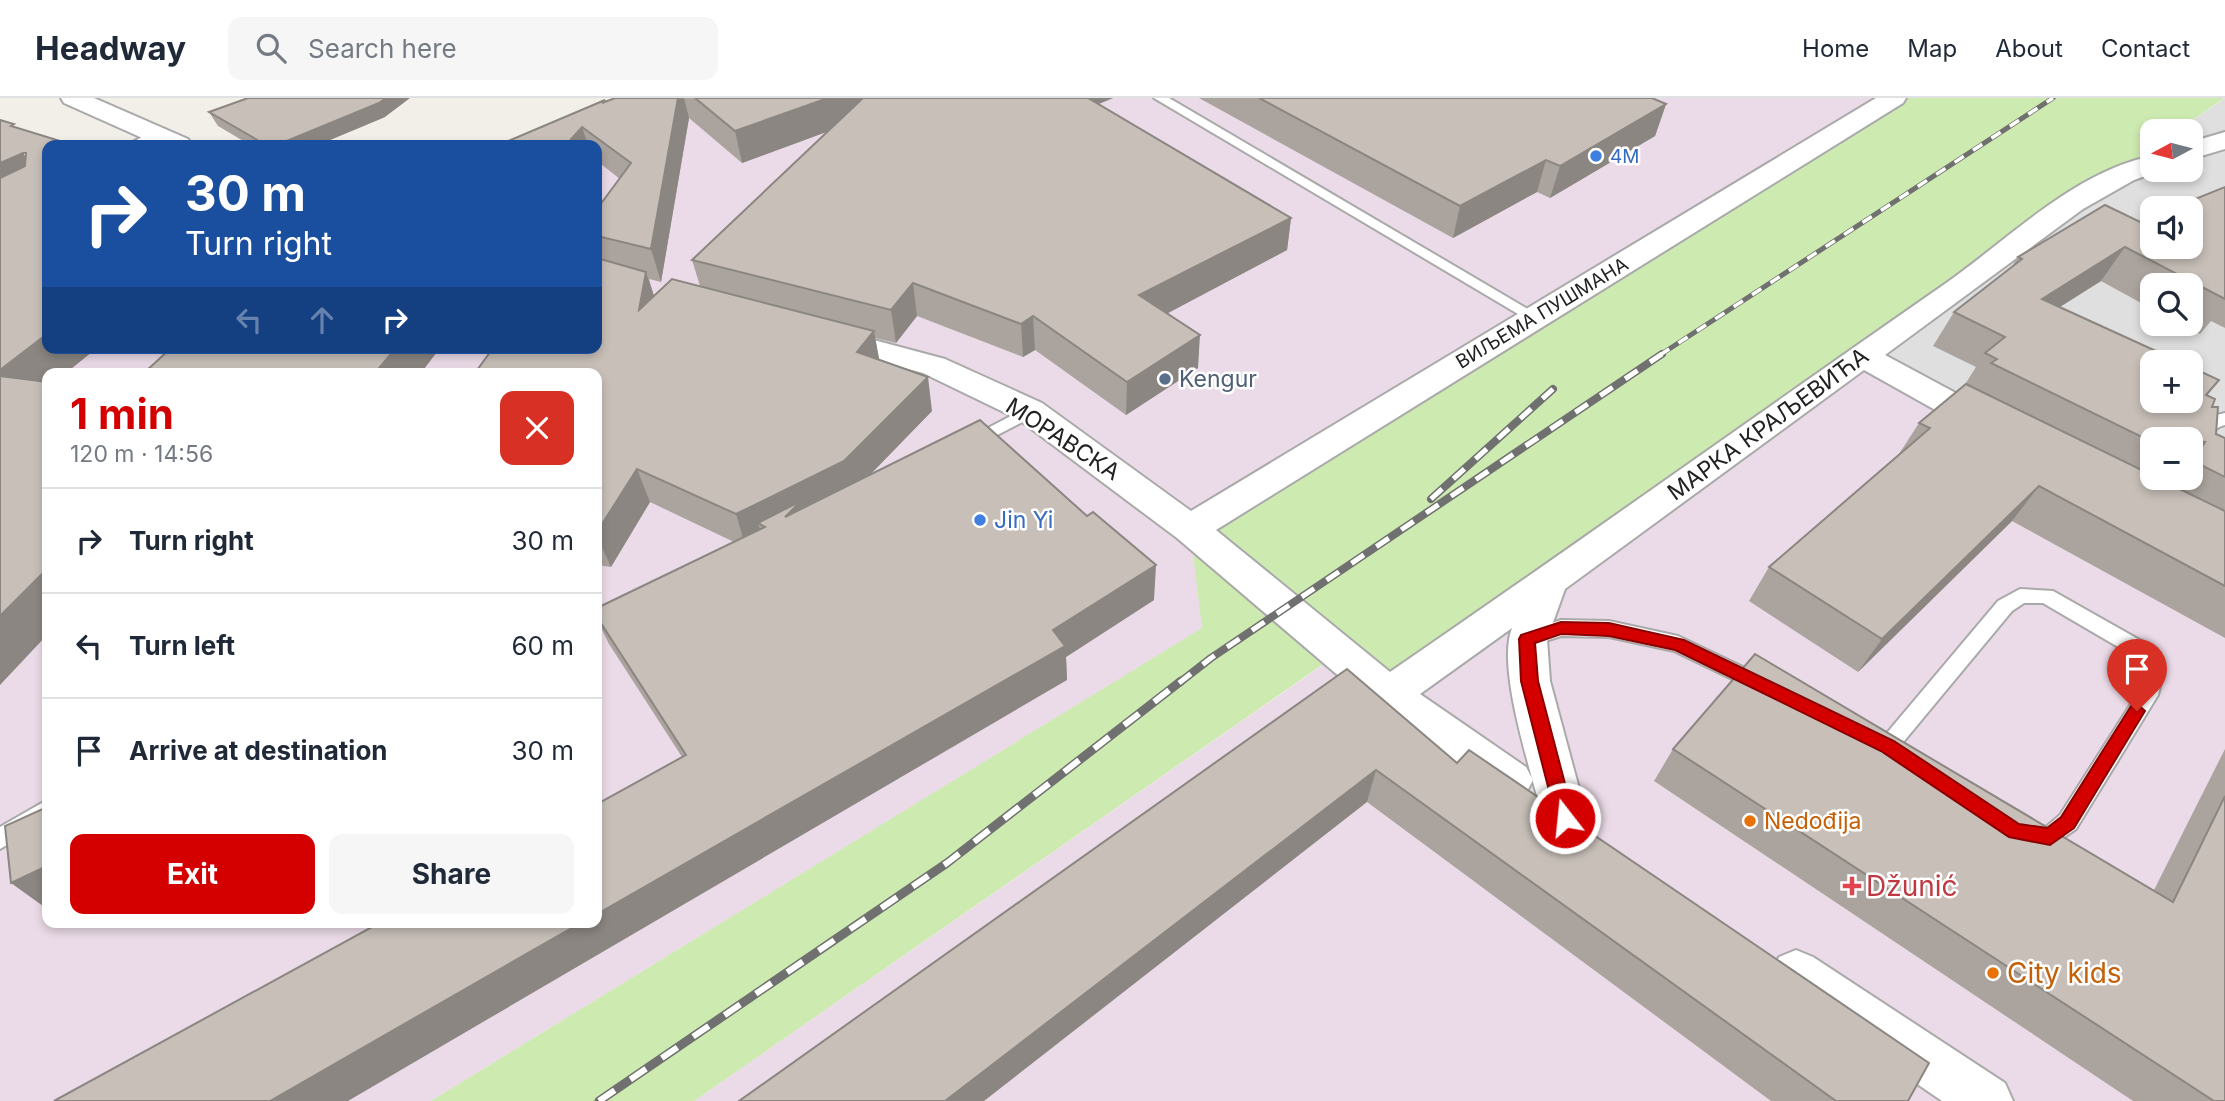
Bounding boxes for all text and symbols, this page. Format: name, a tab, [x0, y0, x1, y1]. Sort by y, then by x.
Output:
search box	[228, 17, 718, 80]
text: Headway	[35, 28, 186, 68]
icon: search	[252, 29, 290, 67]
text: Search here	[308, 33, 457, 64]
text: Home	[1802, 34, 1869, 63]
text: Map	[1907, 34, 1957, 63]
text: About	[1995, 34, 2063, 63]
text: Contact	[2101, 34, 2190, 63]
north arrow	[2140, 119, 2203, 182]
map controls	[2140, 119, 2203, 490]
place label: 4M	[1610, 145, 1639, 168]
marker: 4M	[1588, 148, 1604, 164]
text: 30 m	[185, 164, 306, 223]
icon: right	[70, 168, 161, 259]
button: sound	[2140, 196, 2203, 259]
text: Turn right	[185, 224, 332, 263]
street label: ВИЉЕМА ПУШМАНА	[1452, 252, 1632, 374]
button: search	[2140, 273, 2203, 336]
icon: left	[230, 301, 268, 339]
icon: ahead	[303, 301, 341, 339]
icon: right	[376, 301, 414, 339]
street label: МАРКА КРАЉЕВИЋА	[1662, 342, 1874, 506]
button: +	[2140, 350, 2203, 413]
place label: Kengur	[1179, 365, 1257, 393]
marker: Kengur	[1157, 371, 1173, 387]
text: 1 min	[70, 388, 174, 439]
button: close	[500, 391, 574, 465]
street label: МОРАВСКА	[1001, 392, 1125, 486]
button: −	[2140, 427, 2203, 490]
text: 120 m · 14:56	[70, 440, 213, 468]
place label: Jin Yi	[994, 506, 1053, 534]
marker: Jin Yi	[972, 512, 988, 528]
icon: right	[70, 522, 108, 560]
text: Turn right	[129, 525, 254, 556]
text: 30 m	[511, 525, 574, 556]
icon: left	[70, 627, 108, 665]
text: Turn left	[129, 630, 235, 661]
text: 60 m	[511, 630, 574, 661]
pin	[2107, 639, 2167, 711]
icon: arrive	[2118, 650, 2156, 688]
icon: arrive	[70, 732, 108, 770]
text: Arrive at destination	[129, 735, 388, 766]
text: 30 m	[511, 735, 574, 766]
position arrow	[1528, 781, 1602, 855]
place label: Nedođija	[1764, 807, 1862, 835]
marker: Nedođija	[1742, 813, 1758, 829]
button: Exit	[70, 834, 315, 914]
button: Share	[329, 834, 574, 914]
place label: Džunić	[1866, 869, 1958, 903]
marker: Džunić	[1844, 878, 1860, 894]
place label: City kids	[2007, 956, 2122, 990]
marker: City kids	[1985, 965, 2001, 981]

